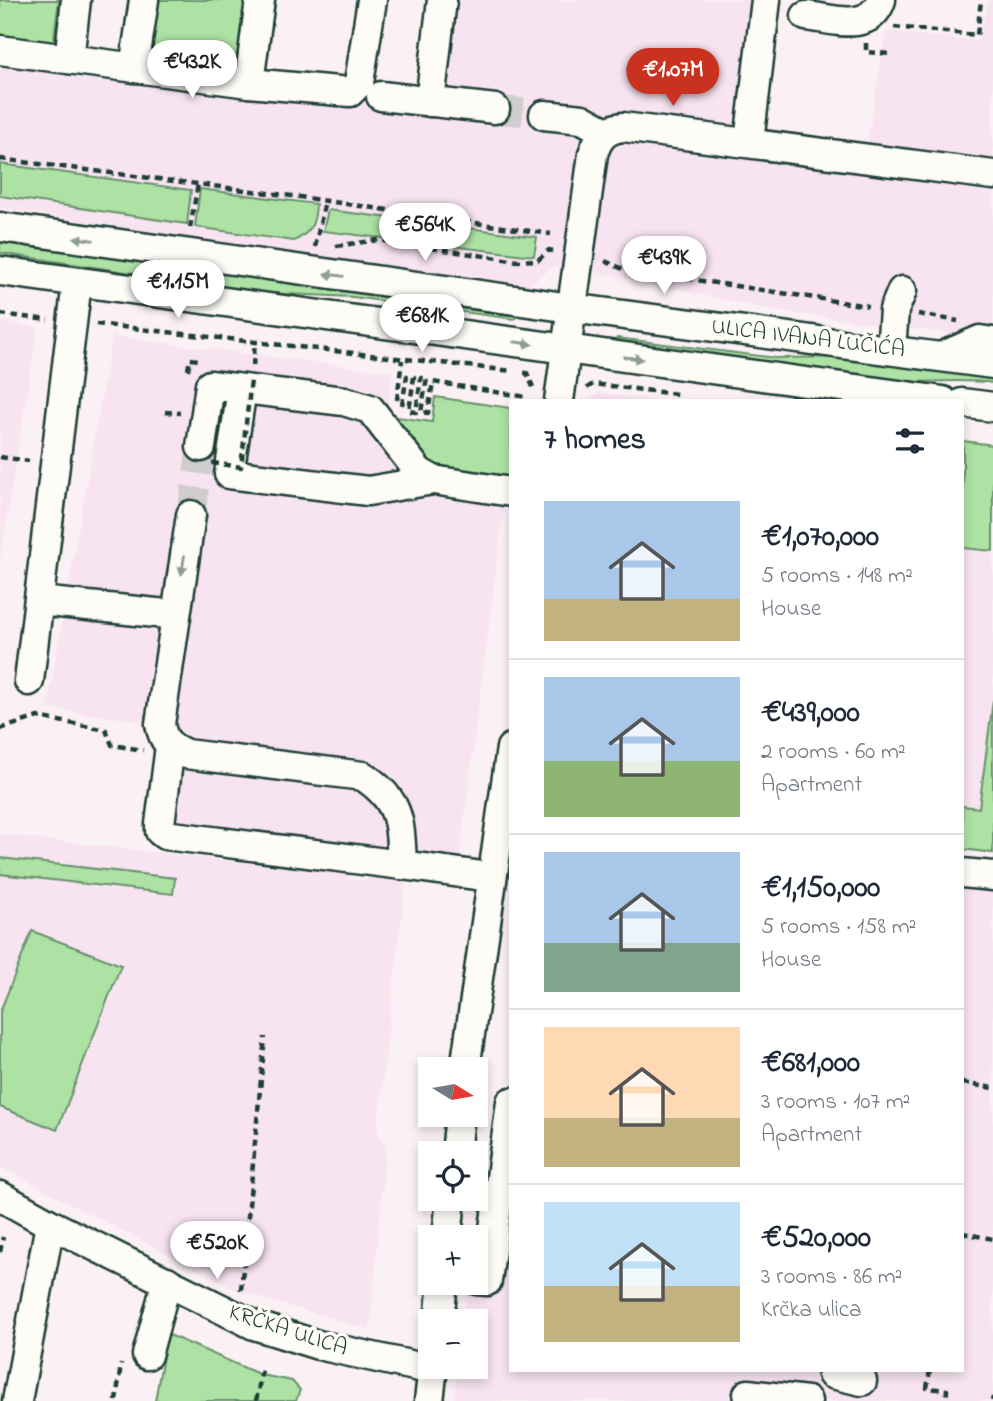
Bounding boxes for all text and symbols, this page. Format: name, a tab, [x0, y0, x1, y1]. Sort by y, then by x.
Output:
pin: €432K	[143, 41, 241, 100]
text: €432K	[163, 46, 221, 79]
pin: €1.07M	[616, 48, 730, 108]
text: €1.07M	[642, 54, 704, 87]
pin: €564K	[376, 204, 474, 263]
text: €564K	[395, 209, 455, 242]
one-way arrow	[72, 233, 94, 244]
pin: €439K	[615, 236, 713, 296]
text: €439K	[637, 242, 691, 275]
pin: €1.15M	[121, 260, 235, 320]
text: €1.15M	[147, 266, 209, 299]
one-way arrow	[322, 270, 344, 281]
pin: €681K	[373, 294, 471, 354]
text: €681K	[395, 300, 449, 333]
street label: ULICA IVANA LUČIĆA	[709, 311, 907, 367]
one-way arrow	[512, 338, 534, 349]
one-way arrow	[623, 353, 645, 364]
text: 7 homes	[544, 419, 646, 463]
icon: filters	[891, 422, 929, 460]
text: €1,070,000	[761, 516, 879, 560]
icon: home	[600, 529, 684, 613]
one-way arrow	[177, 554, 188, 576]
text: 5 rooms · 148 m²	[761, 560, 913, 593]
text: House	[761, 593, 821, 626]
text: €439,000	[761, 692, 860, 736]
icon: home	[600, 705, 684, 789]
text: 2 rooms · 60 m²	[761, 736, 906, 769]
text: Apartment	[761, 769, 862, 802]
text: €1,150,000	[761, 867, 880, 911]
icon: home	[600, 880, 684, 964]
text: 5 rooms · 158 m²	[761, 911, 916, 944]
text: House	[761, 944, 821, 977]
text: €681,000	[761, 1042, 860, 1086]
icon: home	[600, 1055, 684, 1139]
north arrow	[418, 1057, 488, 1127]
map controls	[418, 1057, 488, 1379]
text: 3 rooms · 107 m²	[761, 1086, 910, 1119]
text: Apartment	[761, 1119, 862, 1152]
button: locate	[418, 1141, 488, 1211]
text: €520,000	[761, 1217, 871, 1261]
pin: €520K	[168, 1222, 266, 1281]
button: +	[418, 1225, 488, 1295]
text: €520K	[186, 1227, 248, 1260]
icon: home	[600, 1230, 684, 1314]
text: 3 rooms · 86 m²	[761, 1261, 902, 1294]
text: Krčka ulica	[761, 1294, 861, 1327]
street label: KRČKA ULICA	[224, 1296, 352, 1366]
button: −	[418, 1309, 488, 1379]

